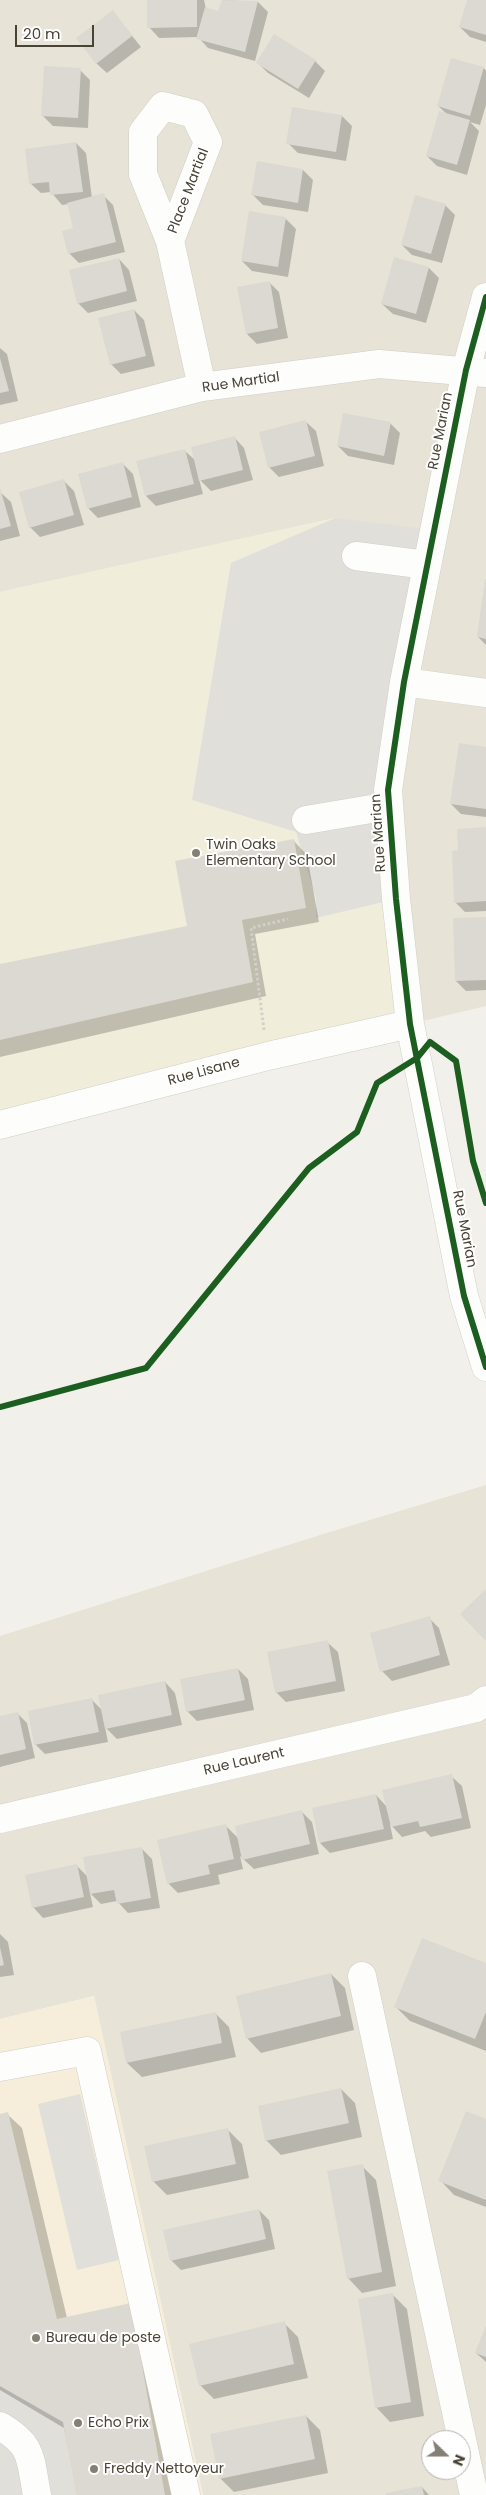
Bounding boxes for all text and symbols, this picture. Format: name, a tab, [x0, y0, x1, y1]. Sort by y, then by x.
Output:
scale bar	[18, 15, 96, 47]
text: 20 m	[23, 23, 61, 44]
street label: Place Martial	[165, 146, 213, 236]
street label: Rue Martial	[201, 369, 281, 397]
street label: Rue Marian	[425, 391, 457, 471]
street label: Rue Marian	[368, 793, 390, 873]
place label: Twin Oaks Elementary School	[206, 837, 336, 870]
marker: Twin Oaks Elementary School	[190, 847, 202, 859]
street label: Rue Lisane	[166, 1054, 242, 1090]
street label: Rue Marian	[448, 1189, 480, 1269]
street label: Rue Laurent	[202, 1745, 286, 1779]
place label: Bureau de poste	[46, 2330, 161, 2346]
marker: Bureau de poste	[30, 2332, 42, 2344]
place label: Echo Prix	[88, 2415, 149, 2431]
marker: Echo Prix	[72, 2417, 84, 2429]
north arrow	[421, 2430, 471, 2480]
text: N	[448, 2452, 470, 2469]
place label: Freddy Nettoyeur	[104, 2461, 224, 2477]
marker: Freddy Nettoyeur	[88, 2463, 100, 2475]

